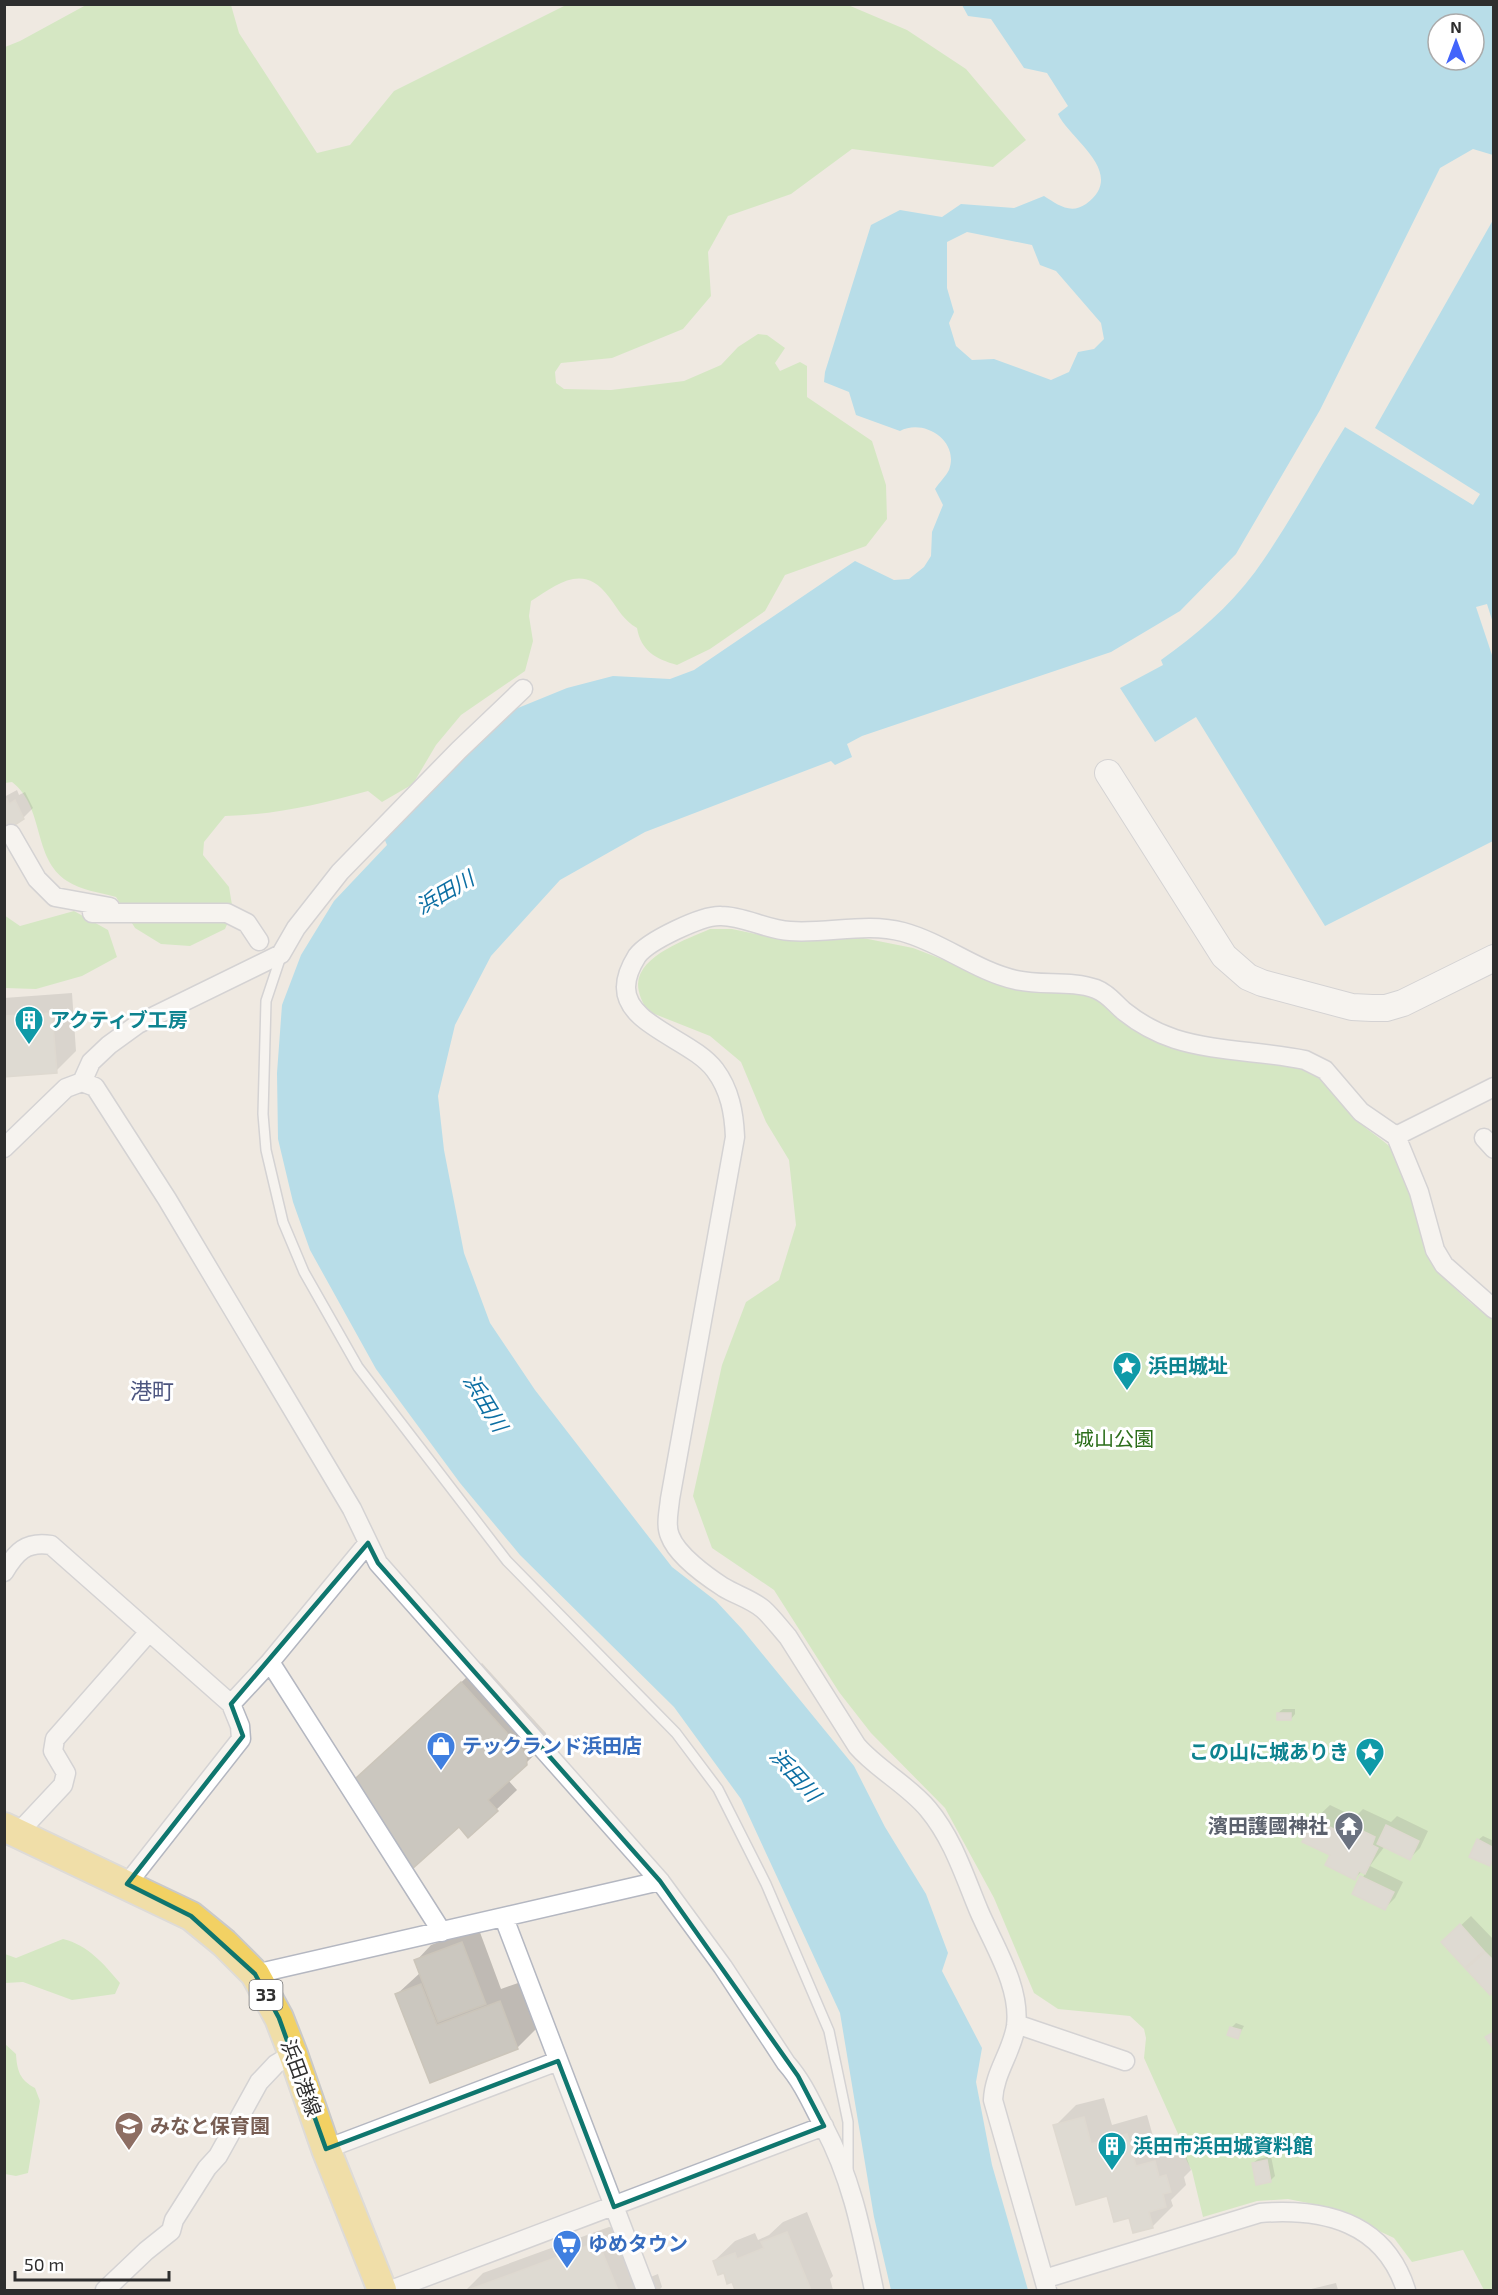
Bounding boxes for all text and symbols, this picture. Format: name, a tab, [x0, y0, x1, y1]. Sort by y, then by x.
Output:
north arrow	[1426, 12, 1486, 72]
text: N	[1450, 17, 1462, 36]
water label: 浜田川	[411, 864, 480, 918]
building icon: アクティブ工房	[13, 1004, 45, 1046]
place label: アクティブ工房	[50, 1007, 188, 1031]
place icon: 浜田城址	[1111, 1350, 1143, 1392]
place label: 浜田城址	[1148, 1353, 1228, 1377]
water label: 浜田川	[459, 1369, 514, 1437]
district label: 港町	[130, 1377, 174, 1403]
park label: 城山公園	[1074, 1426, 1154, 1450]
shop icon: テックランド浜田店	[425, 1730, 457, 1772]
place label: テックランド浜田店	[462, 1733, 642, 1757]
place icon: この山に城ありき	[1354, 1736, 1386, 1778]
place label: この山に城ありき	[1189, 1739, 1349, 1763]
water label: 浜田川	[766, 1742, 828, 1807]
temple icon: 濱田護國神社	[1333, 1810, 1365, 1852]
place label: 濱田護國神社	[1208, 1813, 1328, 1837]
road number: 33	[250, 1980, 282, 2010]
street label: 浜田港線	[277, 2036, 327, 2119]
school or university icon: みなと保育園	[113, 2110, 145, 2152]
place label: みなと保育園	[150, 2113, 270, 2137]
building icon: 浜田市浜田城資料館	[1096, 2130, 1128, 2172]
place label: 浜田市浜田城資料館	[1133, 2133, 1313, 2157]
supermarket icon: ゆめタウン	[551, 2228, 583, 2270]
place label: ゆめタウン	[588, 2231, 688, 2255]
scale bar	[15, 2244, 170, 2282]
text: 50 m	[24, 2253, 64, 2275]

